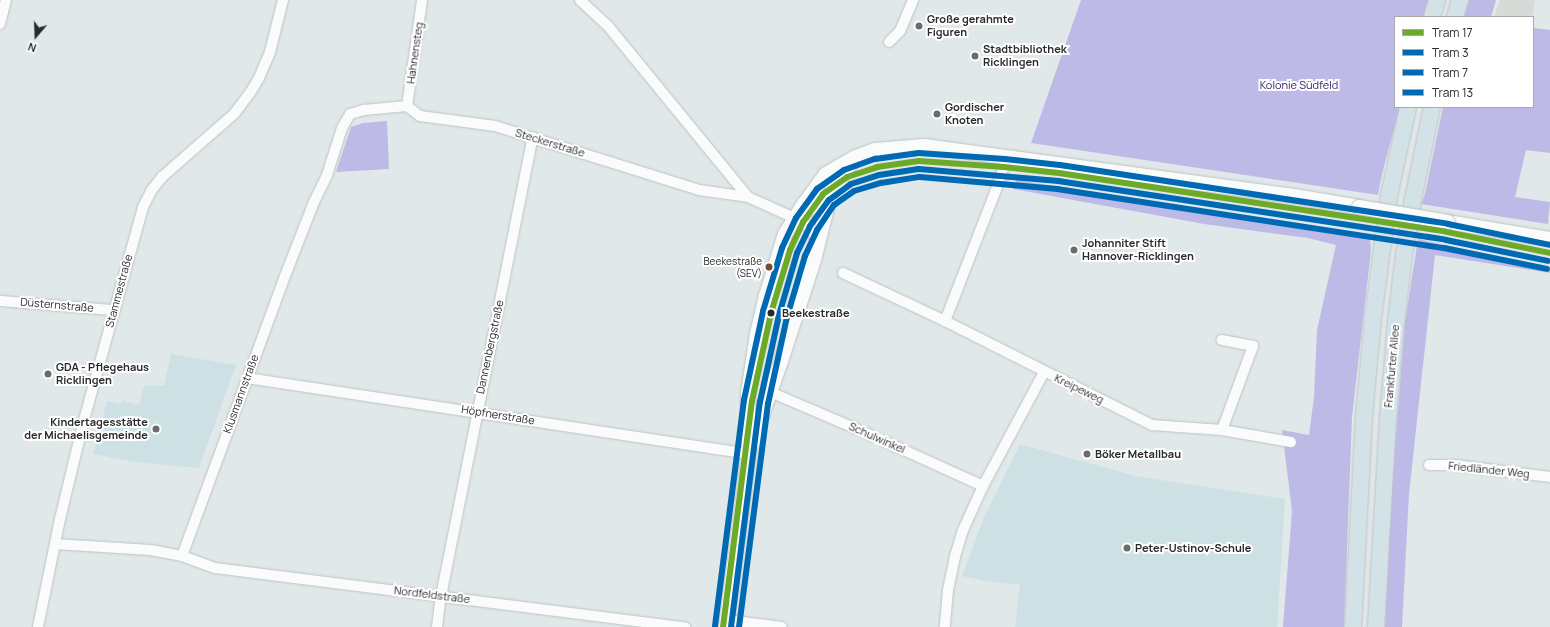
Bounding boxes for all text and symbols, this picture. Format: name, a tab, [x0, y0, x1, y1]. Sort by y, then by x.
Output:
place label: Große gerahmte Figuren	[927, 13, 1014, 39]
north arrow	[16, 16, 56, 56]
legend	[1394, 16, 1534, 108]
street label: Hahnensteg	[404, 21, 426, 85]
marker: Große gerahmte Figuren	[914, 21, 924, 31]
text: Tram 17	[1432, 24, 1473, 41]
text: N	[26, 39, 38, 56]
place label: Stadtbibliothek Ricklingen	[983, 43, 1067, 69]
text: Tram 3	[1432, 44, 1469, 61]
marker: Stadtbibliothek Ricklingen	[970, 51, 980, 61]
text: Tram 7	[1432, 64, 1468, 81]
park label: Kolonie Südfeld	[1260, 78, 1338, 92]
text: Tram 13	[1432, 84, 1473, 101]
place label: Gordischer Knoten	[945, 101, 1004, 127]
marker: Gordischer Knoten	[932, 109, 942, 119]
street label: Steckerstraße	[514, 126, 586, 160]
place label: Johanniter Stift Hannover-Ricklingen	[1082, 237, 1194, 263]
marker: Johanniter Stift Hannover-Ricklingen	[1069, 245, 1079, 255]
street label: Stammestraße	[103, 253, 135, 329]
place label: Beekestraße (SEV)	[703, 255, 762, 278]
marker: Beekestraße (SEV)	[764, 262, 774, 272]
street label: Düsternstraße	[20, 295, 94, 315]
street label: Dannenbergstraße	[474, 299, 506, 395]
marker: Beekestraße	[764, 306, 778, 320]
place label: Beekestraße	[782, 306, 850, 320]
street label: Frankfurter Allee	[1382, 324, 1402, 408]
street label: Klusmannstraße	[221, 353, 261, 435]
place label: GDA - Pflegehaus Ricklingen	[56, 361, 149, 387]
marker: GDA - Pflegehaus Ricklingen	[43, 369, 53, 379]
street label: Kreipeweg	[1052, 371, 1106, 407]
street label: Höpfnerstraße	[460, 403, 536, 427]
place label: Kindertagesstätte der Michaelisgemeinde	[24, 416, 148, 442]
street label: Schulwinkel	[847, 420, 907, 456]
marker: Kindertagesstätte der Michaelisgemeinde	[151, 424, 161, 434]
place label: Böker Metallbau	[1095, 447, 1181, 461]
marker: Böker Metallbau	[1082, 449, 1092, 459]
street label: Friedländer Weg	[1448, 459, 1530, 481]
place label: Peter-Ustinov-Schule	[1135, 541, 1251, 555]
marker: Peter-Ustinov-Schule	[1122, 543, 1132, 553]
street label: Nordfeldstraße	[393, 584, 471, 606]

